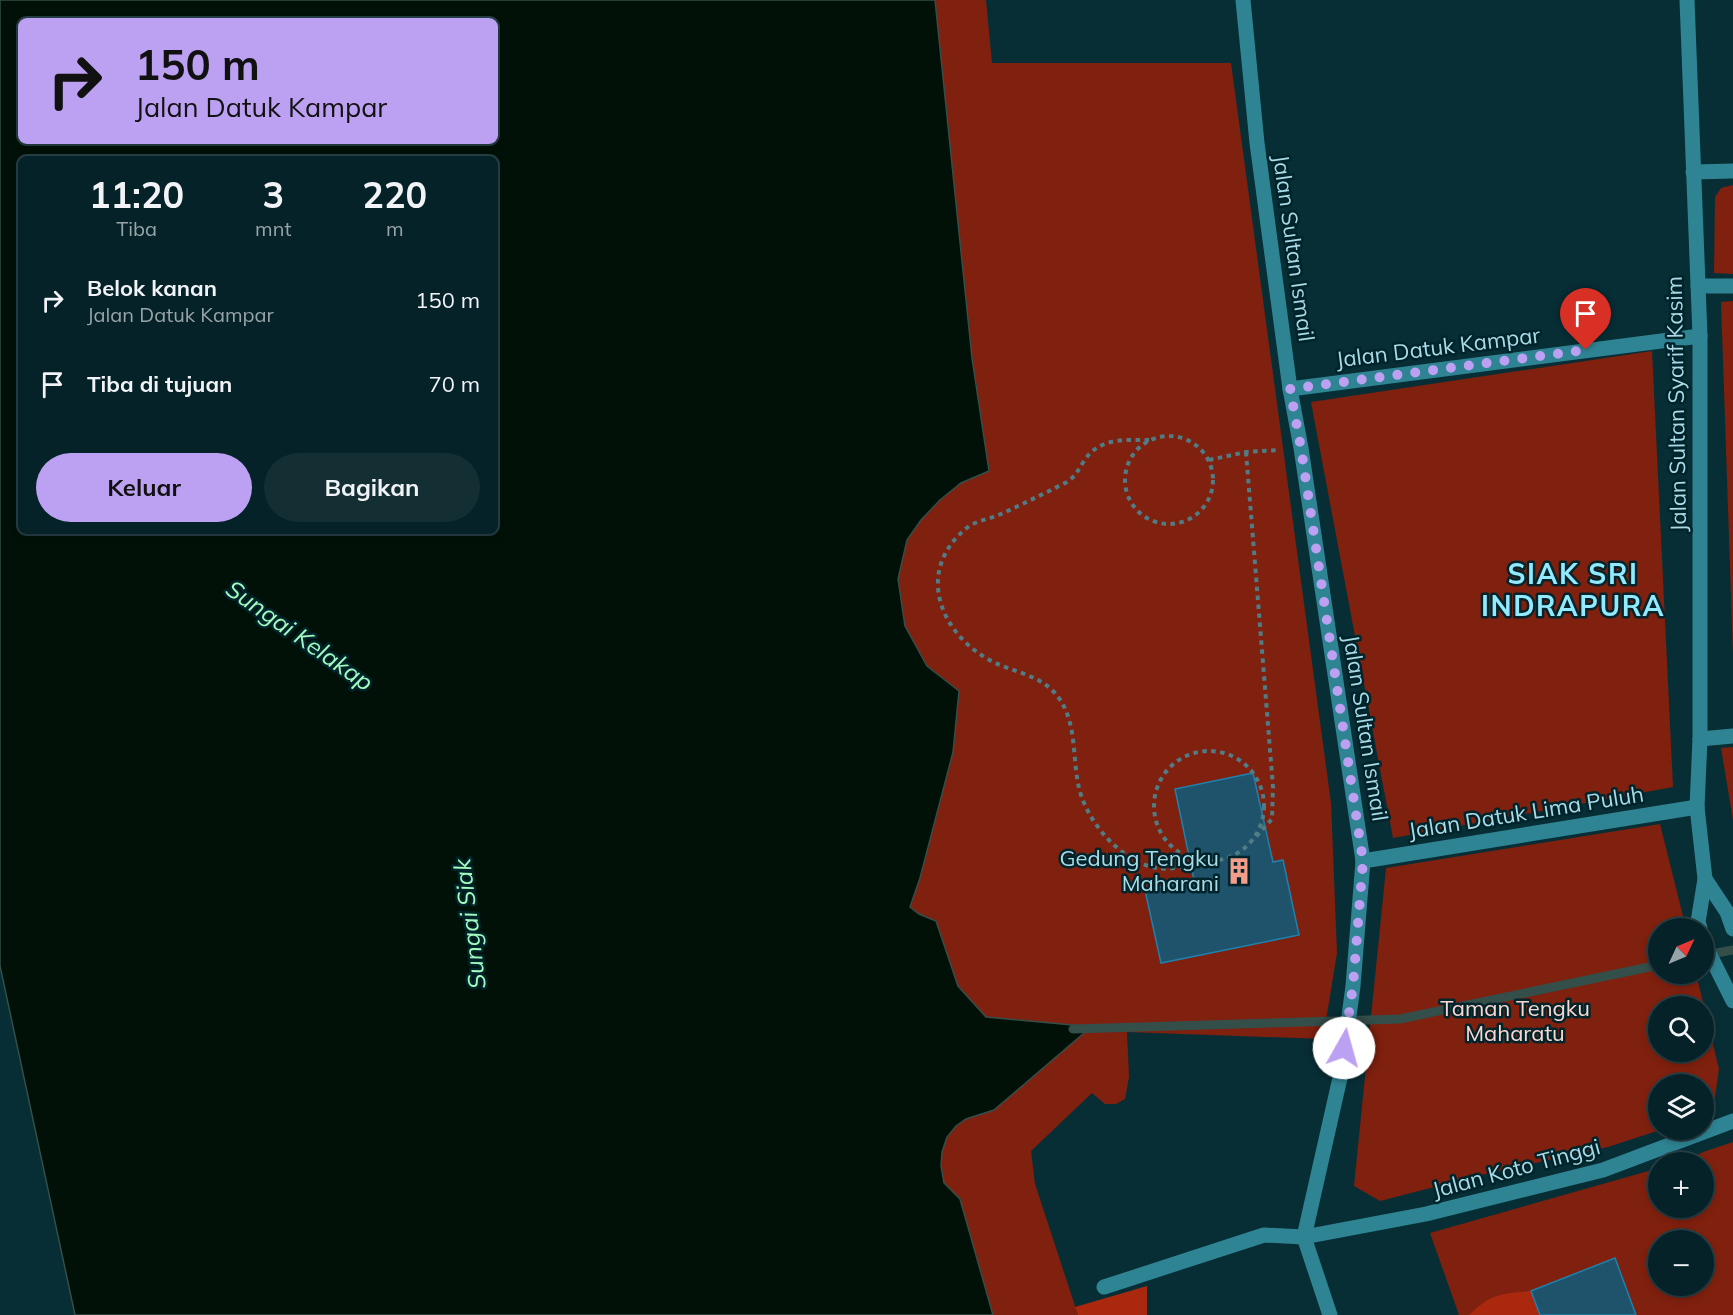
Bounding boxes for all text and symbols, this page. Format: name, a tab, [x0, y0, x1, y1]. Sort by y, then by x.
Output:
text: 150 m	[135, 38, 260, 91]
icon: right	[36, 42, 114, 120]
text: Jalan Datuk Kampar	[135, 90, 387, 124]
street label: Jalan Sultan Ismail	[1267, 153, 1321, 343]
text: 11:20	[89, 172, 184, 217]
text: 3	[262, 172, 284, 217]
text: 220	[362, 172, 427, 217]
text: Tiba	[116, 216, 157, 241]
text: mnt	[255, 216, 291, 241]
text: m	[386, 216, 403, 241]
text: Belok kanan	[87, 274, 217, 302]
street label: Jalan Sultan Syarif Kasim	[1660, 276, 1692, 532]
icon: right	[36, 284, 69, 317]
text: 150 m	[415, 286, 480, 314]
pin	[1560, 288, 1611, 350]
icon: arrive	[1569, 297, 1602, 330]
text: Jalan Datuk Kampar	[87, 302, 274, 327]
street label: Jalan Datuk Kampar	[1334, 321, 1542, 373]
icon: arrive	[36, 368, 69, 401]
text: Tiba di tujuan	[87, 370, 232, 398]
text: 70 m	[429, 370, 480, 398]
button: Keluar	[36, 453, 252, 522]
button: Bagikan	[264, 453, 480, 522]
district label: SIAK SRI INDRAPURA	[1481, 556, 1665, 623]
water label: Sungai Kelakap	[221, 573, 379, 697]
street label: Jalan Sultan Ismail	[1337, 633, 1395, 823]
street label: Jalan Datuk Lima Puluh	[1406, 780, 1646, 844]
place label: Gedung Tengku Maharani	[1059, 844, 1219, 897]
water label: Sungai Siak	[446, 856, 492, 991]
building icon: Gedung Tengku Maharani	[1224, 856, 1254, 886]
north arrow	[1648, 918, 1714, 984]
map controls	[1648, 918, 1714, 1296]
park label: Taman Tengku Maharatu	[1440, 994, 1590, 1047]
button: search	[1648, 996, 1714, 1062]
position arrow	[1312, 1016, 1376, 1080]
button: layers	[1648, 1074, 1714, 1140]
street label: Jalan Koto Tinggi	[1429, 1132, 1603, 1204]
button: +	[1648, 1152, 1714, 1218]
button: −	[1648, 1230, 1714, 1296]

